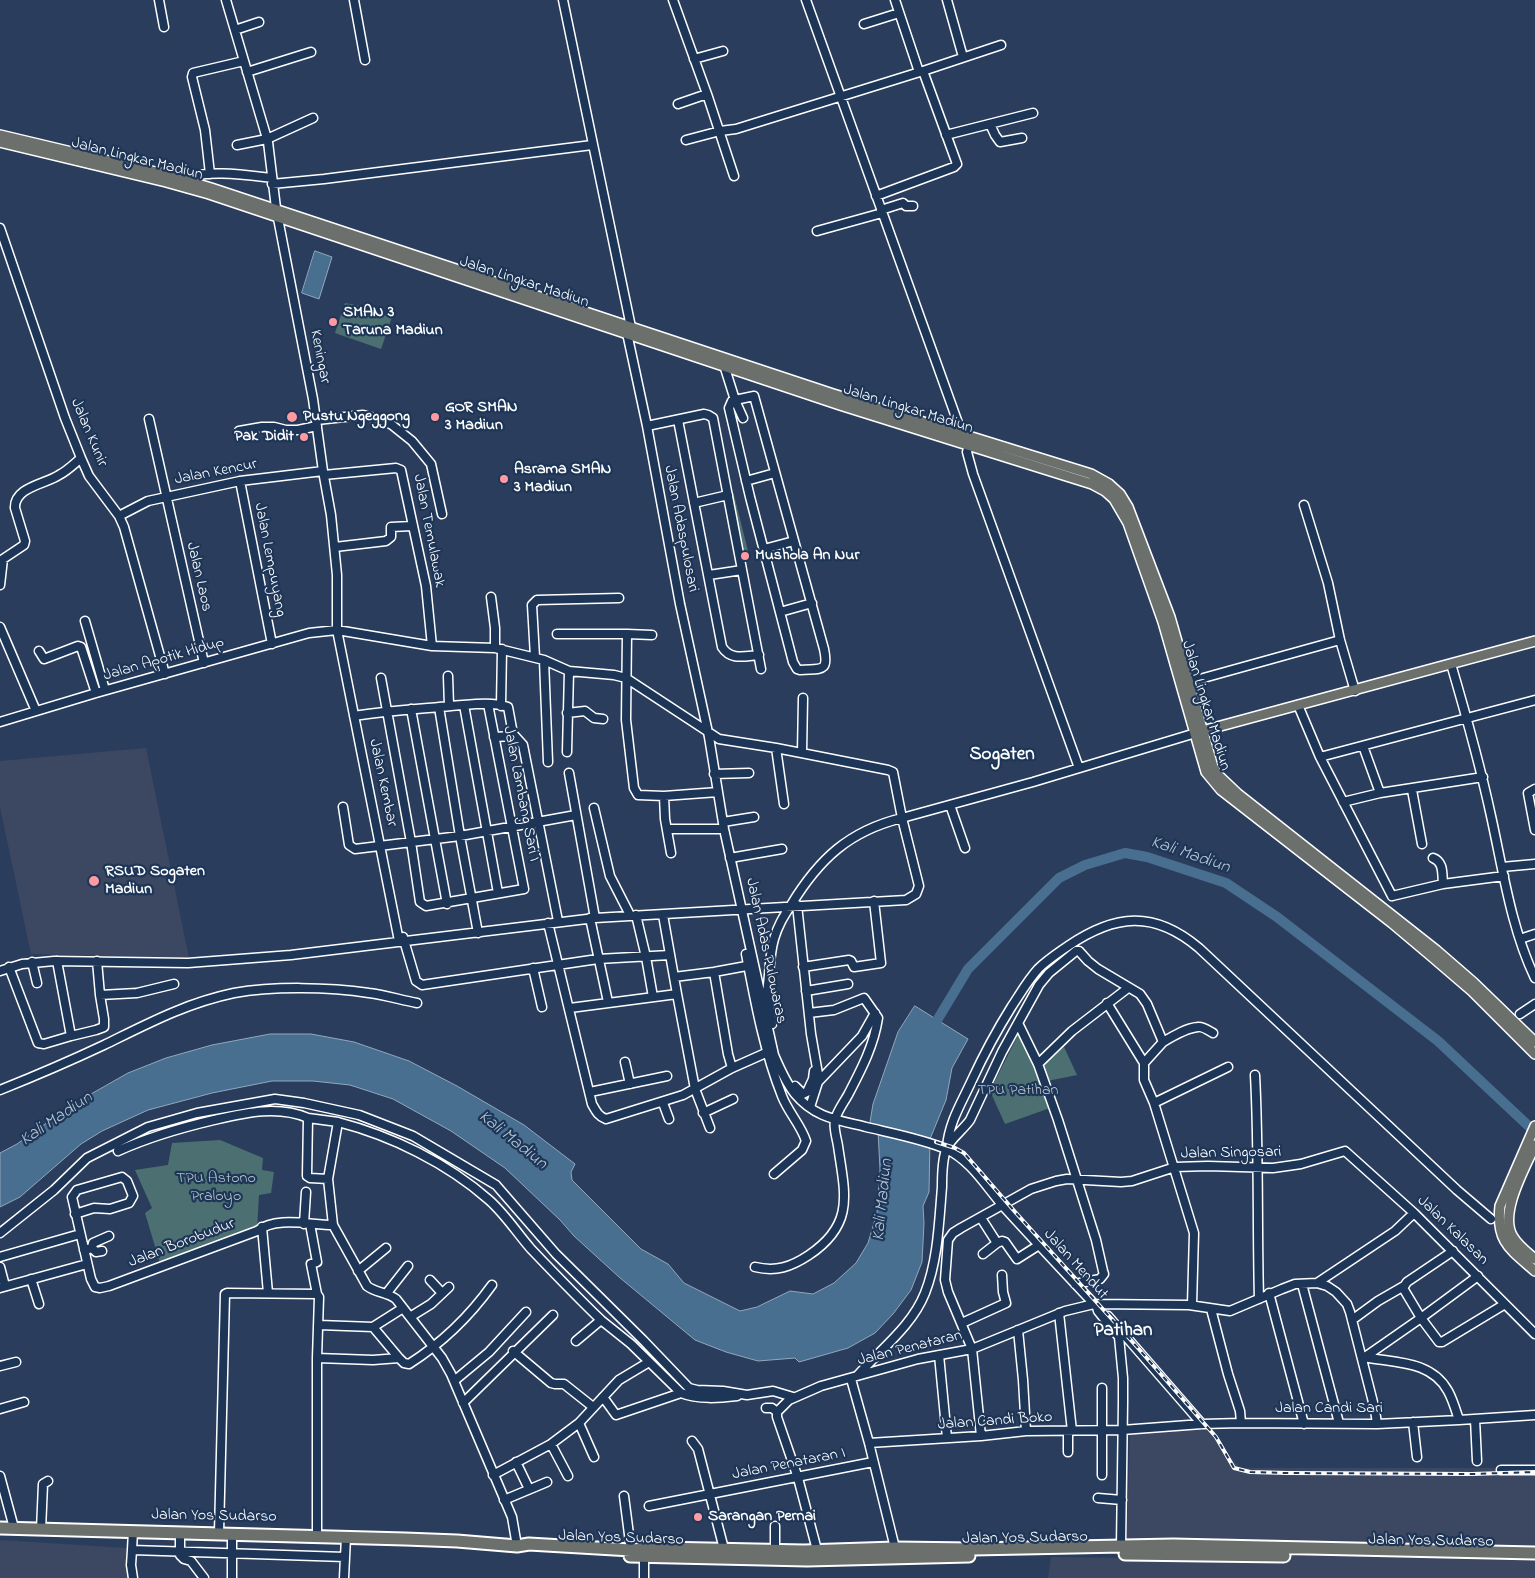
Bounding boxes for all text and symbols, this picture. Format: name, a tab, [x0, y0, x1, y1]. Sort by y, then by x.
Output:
street label: Jalan Lingkar Madiun	[69, 134, 205, 186]
street label: Jalan Lingkar Madiun	[457, 253, 591, 313]
place label: SMAN 3 Taruna Madiun	[343, 303, 443, 341]
marker: SMAN 3 Taruna Madiun	[327, 316, 339, 328]
street label: Keningar	[304, 328, 334, 386]
street label: Jalan Lingkar Madiun	[841, 381, 975, 439]
street label: Jalan Kunir	[65, 396, 111, 470]
place label: GOR SMAN 3 Madiun	[445, 398, 518, 436]
place label: Pustu Ngeggong	[303, 407, 410, 427]
marker: Pustu Ngeggong	[285, 410, 299, 424]
marker: GOR SMAN 3 Madiun	[429, 411, 441, 423]
place label: Pak Didit	[234, 427, 294, 447]
marker: Pak Didit	[298, 431, 310, 443]
street label: Jalan Kencur	[173, 456, 259, 490]
place label: Asrama SMAN 3 Madiun	[514, 460, 611, 498]
street label: Jalan Adaspulosari	[658, 464, 702, 594]
street label: Jalan Temulawak	[408, 473, 448, 589]
marker: Asrama SMAN 3 Madiun	[498, 473, 510, 485]
street label: Jalan Lempuyang	[249, 501, 289, 619]
street label: Jalan Laos	[181, 540, 215, 614]
place label: Mushola An Nur	[755, 546, 859, 566]
marker: Mushola An Nur	[739, 550, 751, 562]
street label: Jalan Apotik Hidup	[101, 634, 227, 686]
street label: Jalan Lingkar Madiun	[1176, 639, 1234, 773]
street label: Jalan Lambang Sari I	[497, 725, 543, 863]
street label: Jalan Kembar	[363, 737, 401, 829]
district label: Sogaten	[969, 745, 1035, 767]
water label: Kali Madiun	[1148, 832, 1232, 880]
place label: RSUD Sogaten Madiun	[105, 862, 205, 900]
marker: RSUD Sogaten Madiun	[87, 874, 101, 888]
street label: Jalan Adas Pulowaras	[740, 876, 790, 1026]
park label: TPU Patihan	[978, 1081, 1058, 1101]
water label: Kali Madiun	[17, 1088, 97, 1152]
water label: Kali Madiun	[473, 1107, 551, 1175]
street label: Jalan Singosari	[1180, 1144, 1282, 1164]
water label: Kali Madiun	[869, 1158, 899, 1242]
park label: TPU Astono Praloyo	[176, 1169, 256, 1207]
street label: Jalan Kalasan	[1412, 1192, 1492, 1270]
street label: Jalan Borobudur	[126, 1215, 238, 1273]
street label: Jalan Mendut	[1038, 1226, 1112, 1304]
district label: Patihan	[1094, 1321, 1152, 1343]
street label: Jalan Penataran	[856, 1327, 964, 1371]
street label: Jalan Candi Sari	[1275, 1399, 1383, 1419]
street label: Jalan Candi Boko	[937, 1408, 1053, 1436]
street label: Jalan Penataran I	[731, 1445, 847, 1485]
street label: Jalan Yos Sudarso	[151, 1506, 277, 1528]
place label: Sarangan Pernai	[708, 1507, 816, 1527]
marker: Sarangan Pernai	[692, 1511, 704, 1523]
street label: Jalan Yos Sudarso	[558, 1527, 684, 1551]
street label: Jalan Yos Sudarso	[962, 1528, 1088, 1550]
street label: Jalan Yos Sudarso	[1368, 1531, 1494, 1553]

